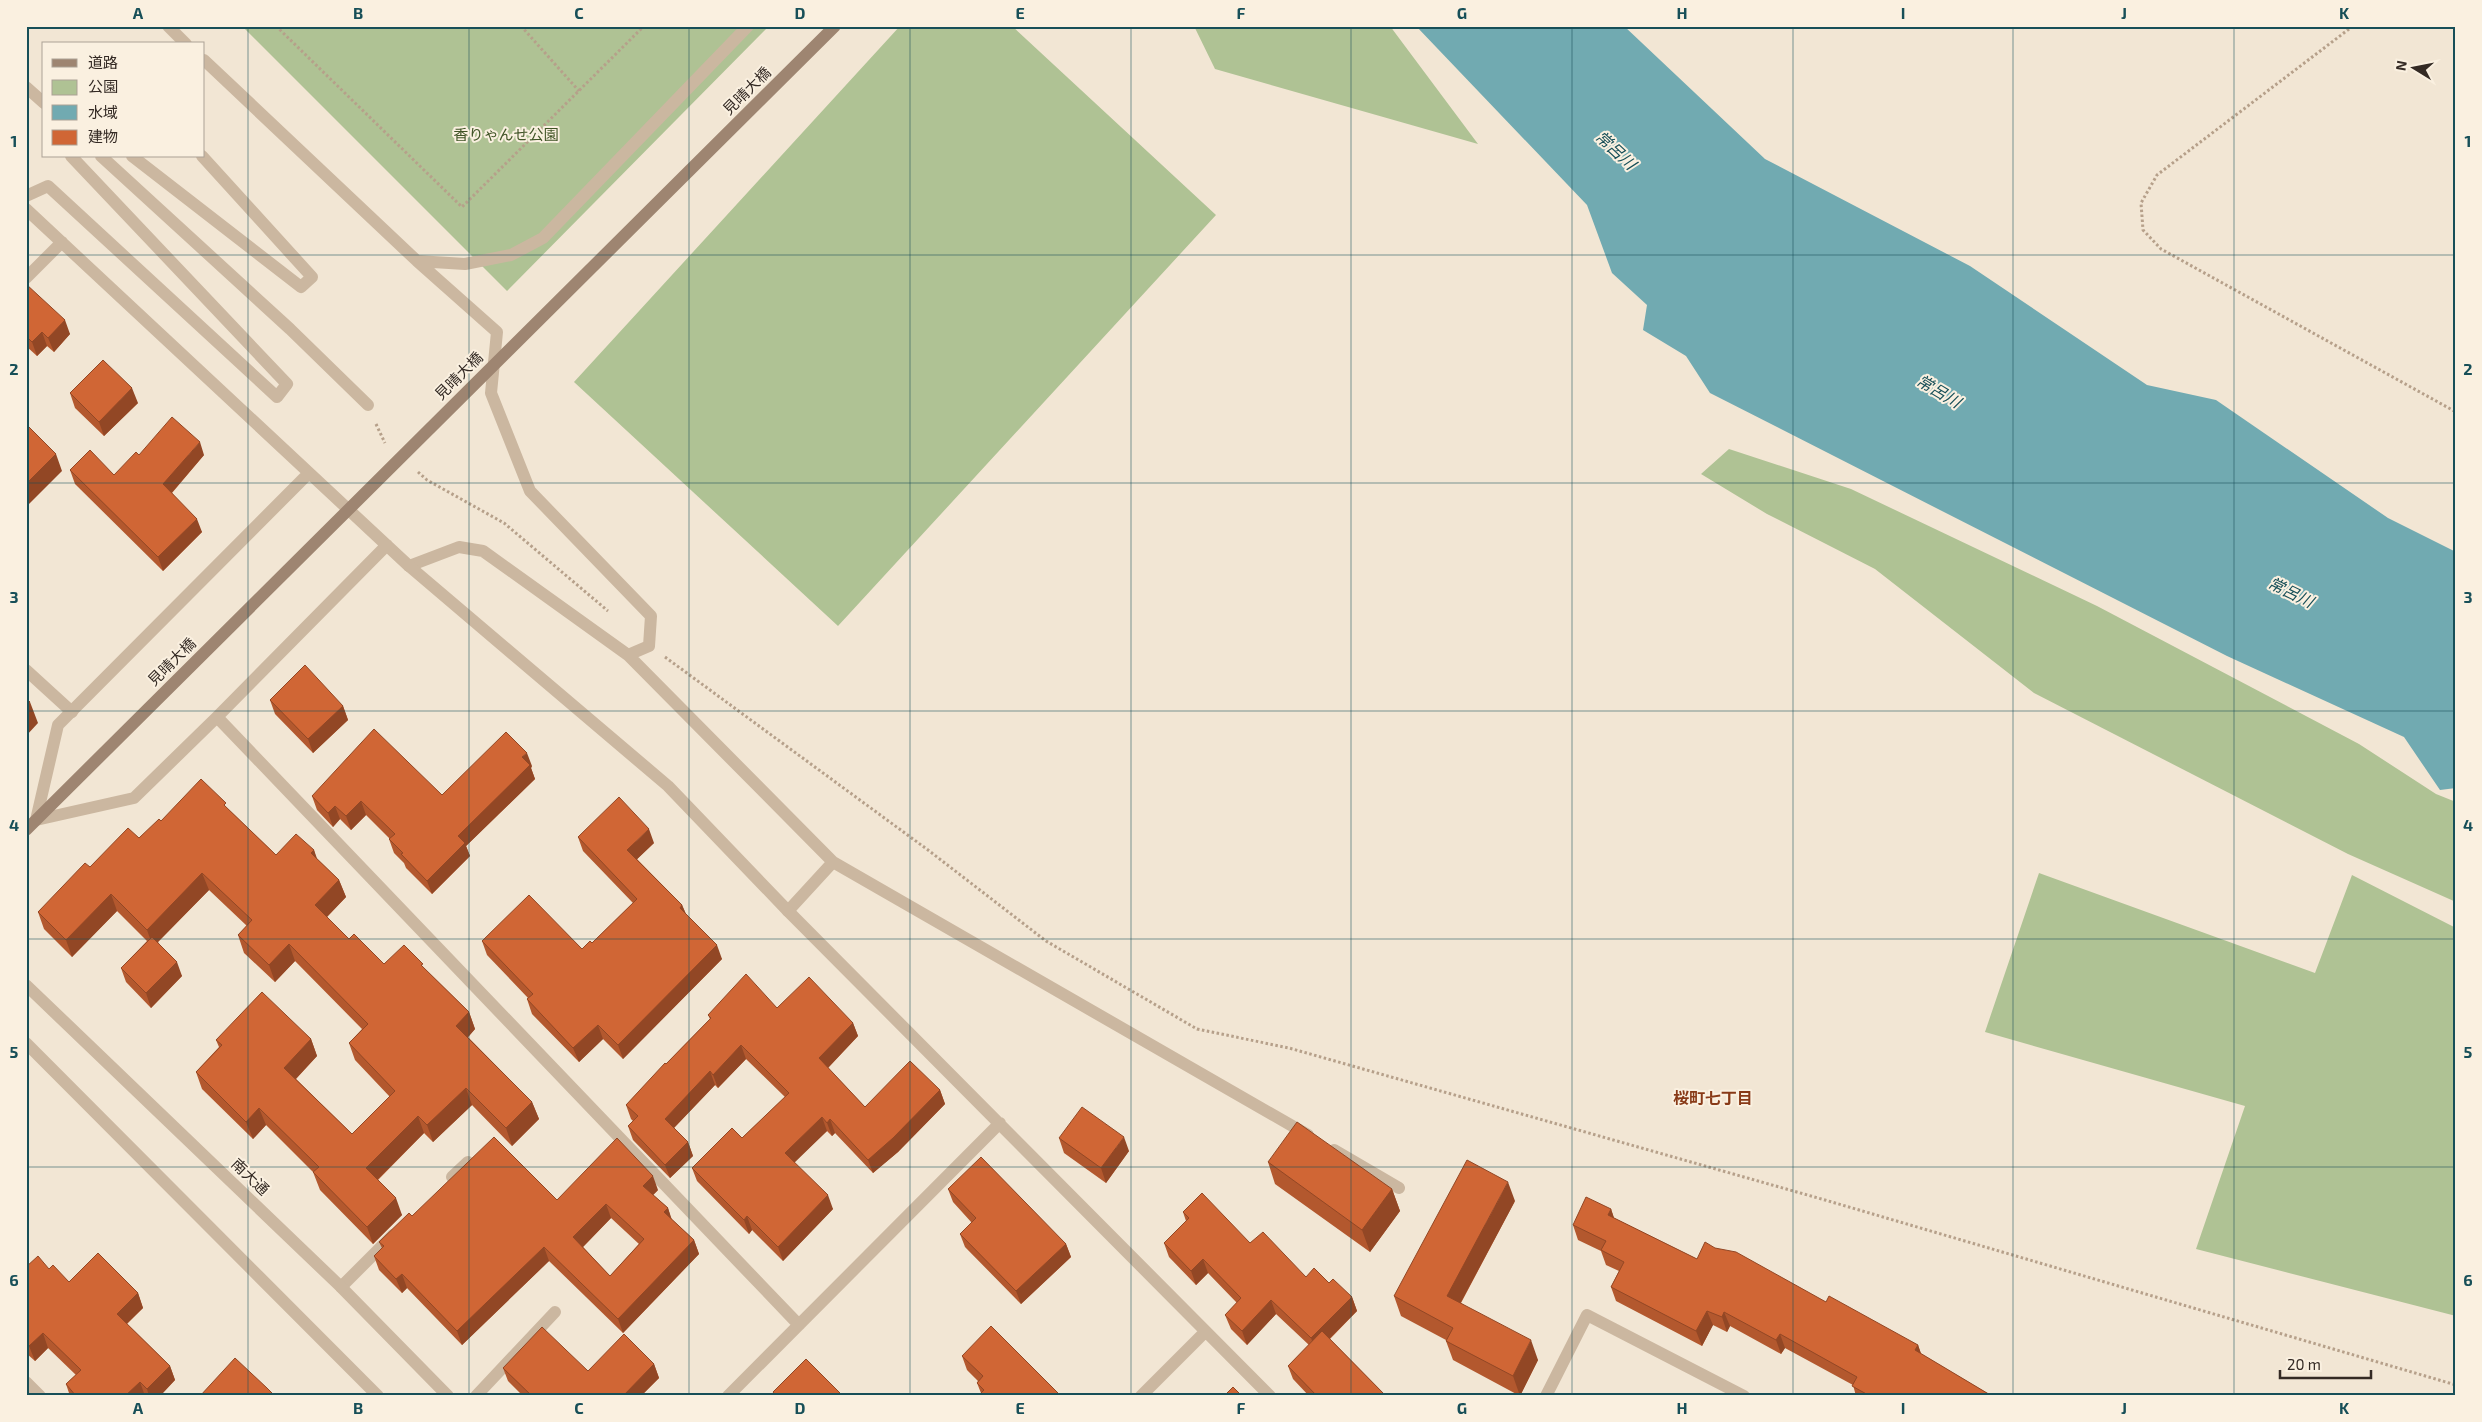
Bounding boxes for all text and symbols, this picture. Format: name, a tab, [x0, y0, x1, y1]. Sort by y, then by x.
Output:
text: A	[133, 3, 144, 22]
text: B	[353, 3, 363, 22]
text: C	[574, 3, 584, 22]
text: D	[795, 3, 806, 22]
text: E	[1015, 3, 1025, 22]
text: F	[1237, 3, 1246, 22]
text: G	[1457, 3, 1467, 22]
text: H	[1676, 3, 1688, 22]
text: I	[1901, 3, 1905, 22]
text: J	[2121, 3, 2127, 22]
text: K	[2339, 3, 2350, 22]
legend	[42, 42, 205, 158]
north arrow	[2390, 42, 2440, 92]
text: 道路	[88, 53, 118, 71]
text: N	[2391, 59, 2410, 72]
street label: 見晴大橋	[719, 63, 774, 118]
text: 公園	[88, 77, 118, 95]
text: 水域	[88, 103, 118, 121]
park label: 香りゃんせ公園	[453, 125, 559, 143]
water label: 常呂川	[1592, 126, 1642, 174]
text: 建物	[88, 127, 118, 145]
text: 1	[11, 131, 17, 150]
text: 1	[2465, 131, 2471, 150]
street label: 見晴大橋	[431, 348, 486, 403]
text: 2	[9, 359, 19, 378]
text: 2	[2463, 359, 2473, 378]
water label: 常呂川	[1914, 370, 1966, 412]
water label: 常呂川	[2265, 572, 2319, 611]
text: 3	[9, 587, 19, 606]
text: 3	[2463, 587, 2473, 606]
street label: 見晴大橋	[144, 634, 199, 689]
text: 4	[9, 815, 19, 834]
text: 4	[2463, 815, 2473, 834]
text: 5	[10, 1042, 19, 1061]
text: 5	[2464, 1042, 2473, 1061]
district label: 桜町七丁目	[1673, 1088, 1753, 1107]
street label: 南大通	[228, 1154, 273, 1198]
text: 6	[9, 1270, 19, 1289]
text: 6	[2463, 1270, 2473, 1289]
scale bar	[2280, 1347, 2371, 1379]
text: 20 m	[2287, 1355, 2321, 1373]
text: A	[133, 1398, 144, 1417]
text: B	[353, 1398, 363, 1417]
text: C	[574, 1398, 584, 1417]
text: D	[795, 1398, 806, 1417]
text: E	[1015, 1398, 1025, 1417]
text: F	[1237, 1398, 1246, 1417]
text: G	[1457, 1398, 1467, 1417]
text: H	[1676, 1398, 1688, 1417]
text: I	[1901, 1398, 1905, 1417]
text: J	[2121, 1398, 2127, 1417]
text: K	[2339, 1398, 2350, 1417]

